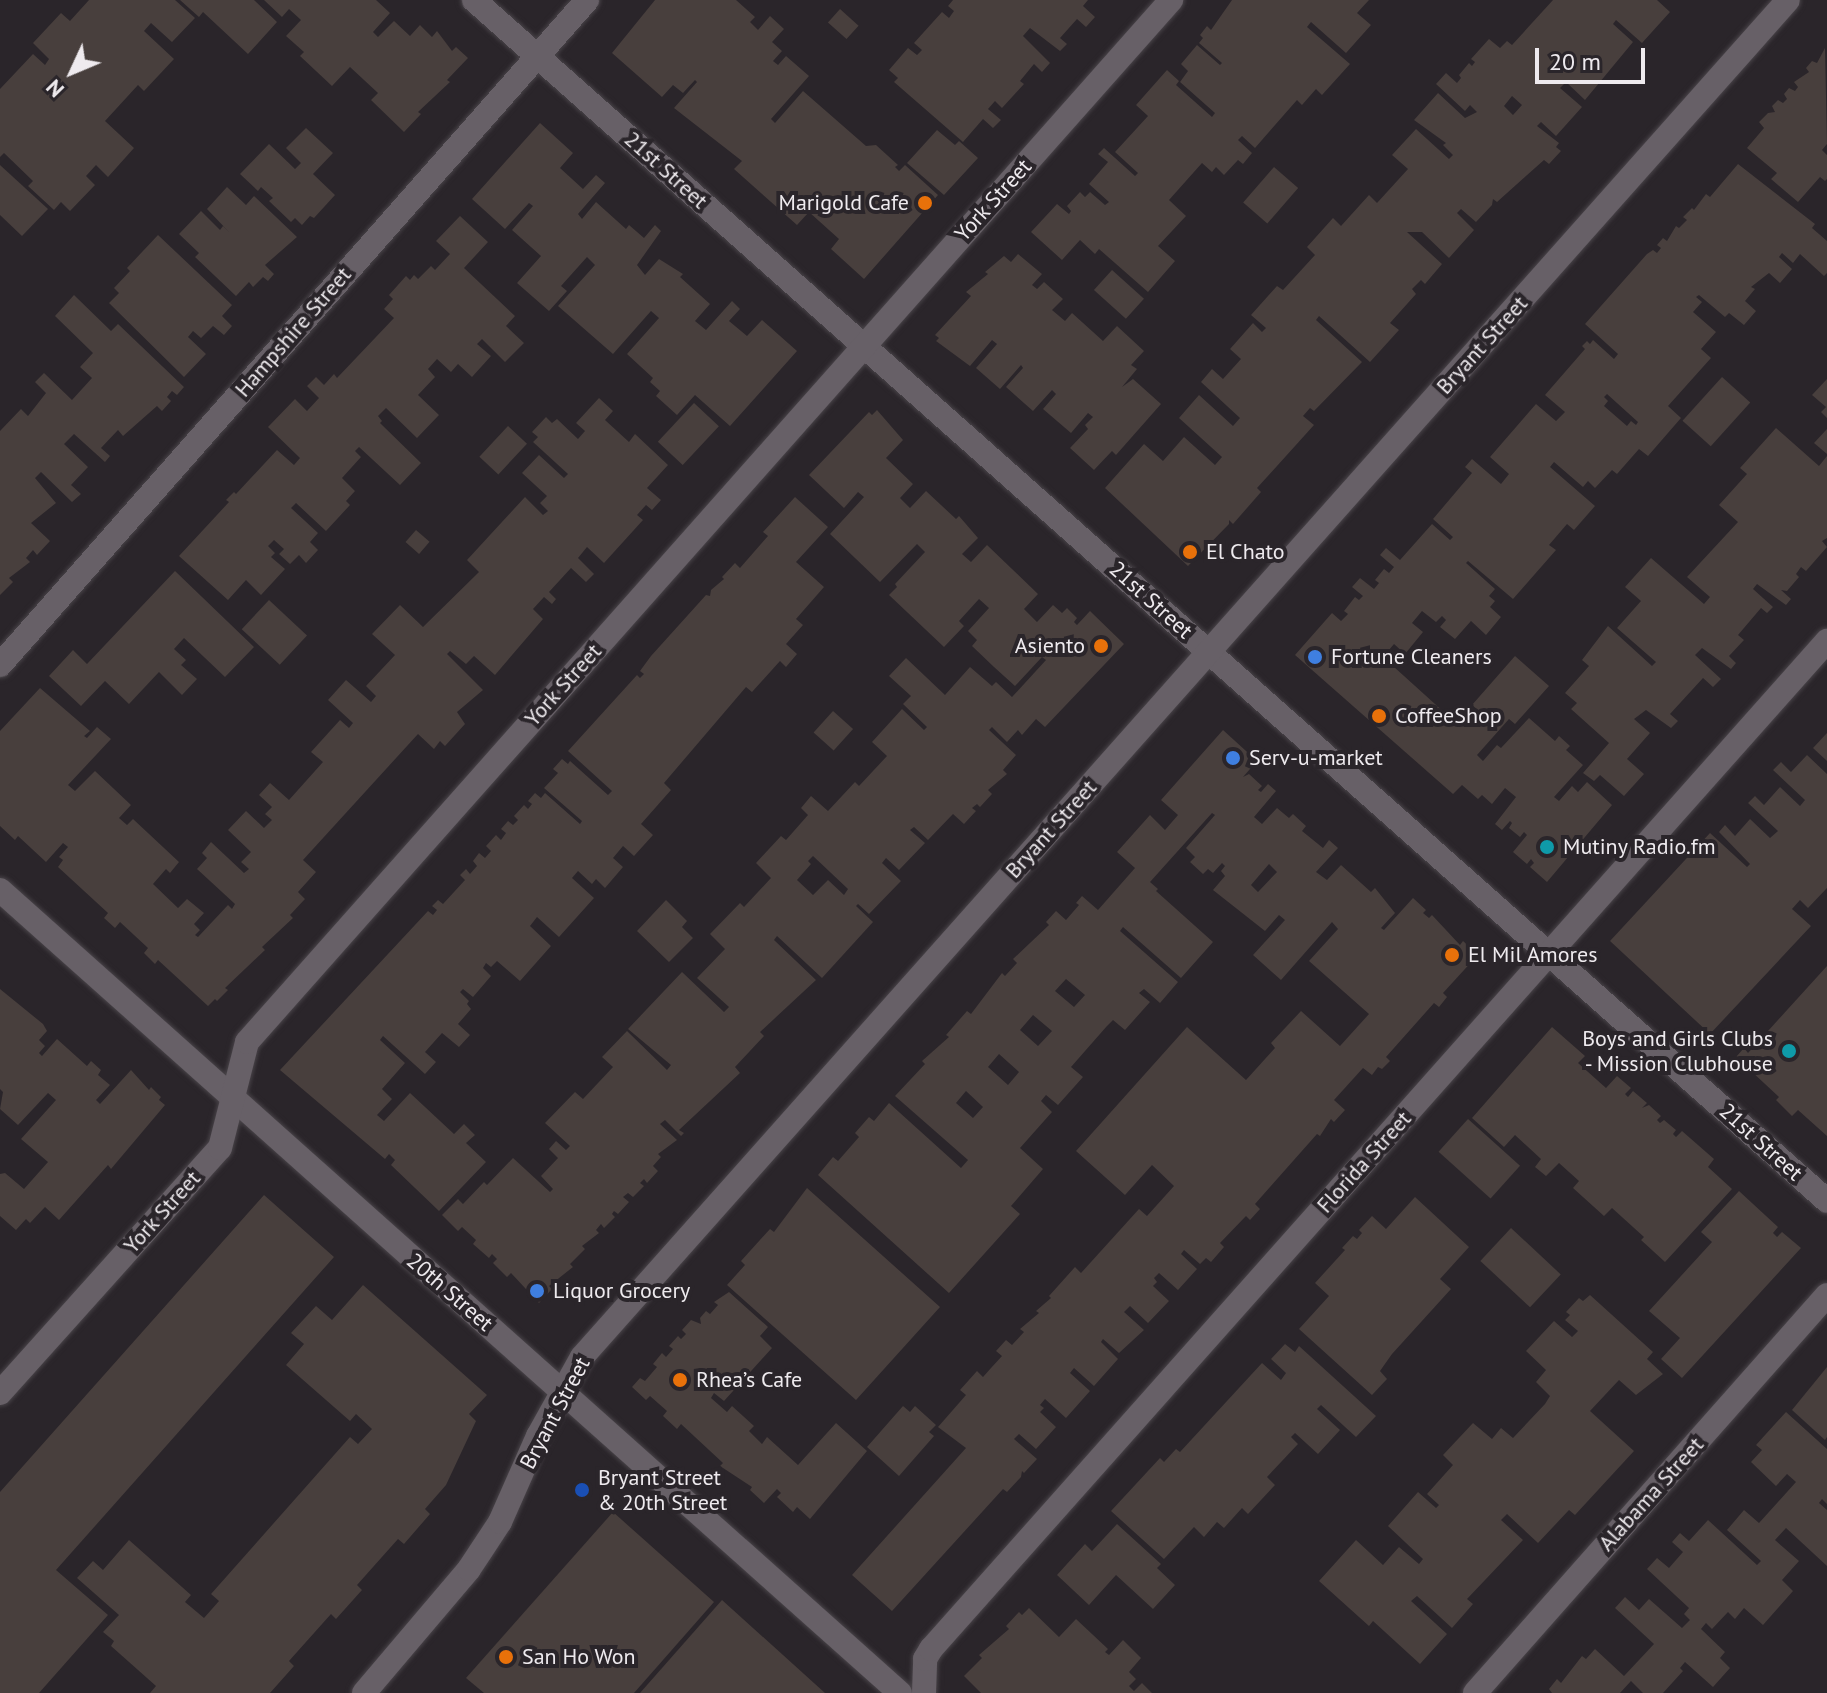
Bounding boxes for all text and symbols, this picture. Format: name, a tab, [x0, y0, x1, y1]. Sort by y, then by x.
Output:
north arrow	[32, 32, 112, 112]
scale bar	[1539, 32, 1649, 82]
text: 20 m	[1549, 46, 1601, 77]
text: N	[40, 74, 70, 104]
street label: 21st Street	[619, 126, 713, 214]
street label: York Street	[949, 153, 1037, 247]
place label: Marigold Cafe	[779, 190, 909, 216]
marker: Marigold Cafe	[916, 194, 934, 212]
street label: Hampshire Street	[229, 262, 357, 402]
street label: Bryant Street	[1431, 290, 1533, 400]
place label: El Chato	[1206, 539, 1285, 565]
marker: El Chato	[1181, 543, 1199, 561]
street label: 21st Street	[1104, 556, 1198, 644]
place label: Asiento	[1015, 633, 1085, 659]
marker: Asiento	[1092, 637, 1110, 655]
street label: York Street	[519, 638, 607, 732]
place label: Fortune Cleaners	[1331, 644, 1492, 670]
marker: Fortune Cleaners	[1306, 648, 1324, 666]
place label: CoffeeShop	[1395, 703, 1502, 729]
marker: CoffeeShop	[1370, 707, 1388, 725]
place label: Serv-u-market	[1249, 745, 1383, 771]
marker: Serv-u-market	[1224, 749, 1242, 767]
street label: Bryant Street	[1000, 774, 1102, 884]
place label: Mutiny Radio.fm	[1563, 834, 1716, 860]
marker: Mutiny Radio.fm	[1538, 838, 1556, 856]
place label: El Mil Amores	[1468, 942, 1598, 968]
marker: El Mil Amores	[1443, 946, 1461, 964]
place label: Boys and Girls Clubs - Mission Clubhouse	[1582, 1025, 1773, 1076]
marker: Boys and Girls Clubs - Mission Clubhouse	[1780, 1042, 1798, 1060]
street label: 21st Street	[1714, 1098, 1808, 1186]
street label: Florida Street	[1311, 1106, 1417, 1218]
street label: York Street	[118, 1165, 206, 1259]
street label: 20th Street	[402, 1247, 498, 1337]
place label: Liquor Grocery	[553, 1278, 690, 1304]
marker: Liquor Grocery	[528, 1282, 546, 1300]
street label: Bryant Street	[514, 1352, 596, 1474]
place label: Rhea’s Cafe	[696, 1367, 802, 1393]
marker: Rhea’s Cafe	[671, 1371, 689, 1389]
street label: Alabama Street	[1593, 1432, 1709, 1556]
place label: Bryant Street & 20th Street	[598, 1464, 727, 1516]
marker: Bryant Street & 20th Street	[573, 1481, 591, 1499]
place label: San Ho Won	[522, 1644, 636, 1670]
marker: San Ho Won	[497, 1648, 515, 1666]

